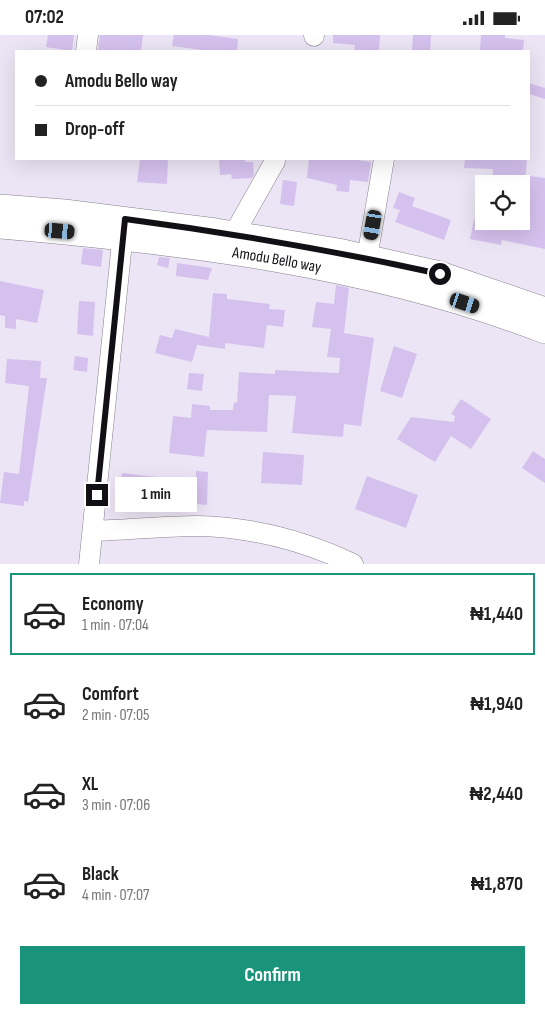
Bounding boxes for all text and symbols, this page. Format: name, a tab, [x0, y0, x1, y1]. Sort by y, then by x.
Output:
text: 07:02	[25, 6, 64, 29]
text: Amodu Bello way	[65, 70, 178, 93]
text: Drop-off	[65, 118, 125, 141]
map controls	[475, 175, 530, 230]
button: locate	[475, 175, 530, 230]
car	[363, 209, 382, 241]
car	[44, 222, 75, 240]
street label: Amodu Bello way	[230, 243, 323, 277]
route start	[429, 263, 451, 285]
car	[448, 291, 481, 315]
callout: 1 min	[114, 477, 197, 513]
route end	[86, 484, 108, 506]
text: 1 min	[141, 485, 171, 504]
icon: car	[22, 592, 67, 637]
text: Economy	[82, 593, 144, 616]
text: ₦1,440	[470, 603, 523, 626]
text: 1 min · 07:04	[82, 616, 149, 635]
icon: car	[22, 682, 67, 727]
text: Comfort	[82, 683, 139, 706]
text: ₦1,940	[470, 693, 523, 716]
text: 2 min · 07:05	[82, 706, 149, 725]
icon: car	[22, 772, 67, 817]
text: XL	[82, 773, 98, 796]
text: ₦2,440	[470, 783, 523, 806]
text: 3 min · 07:06	[82, 796, 150, 815]
icon: car	[22, 862, 67, 907]
text: Black	[82, 863, 119, 886]
text: ₦1,870	[471, 873, 523, 896]
text: 4 min · 07:07	[82, 886, 150, 905]
button: Confirm	[20, 946, 525, 1004]

